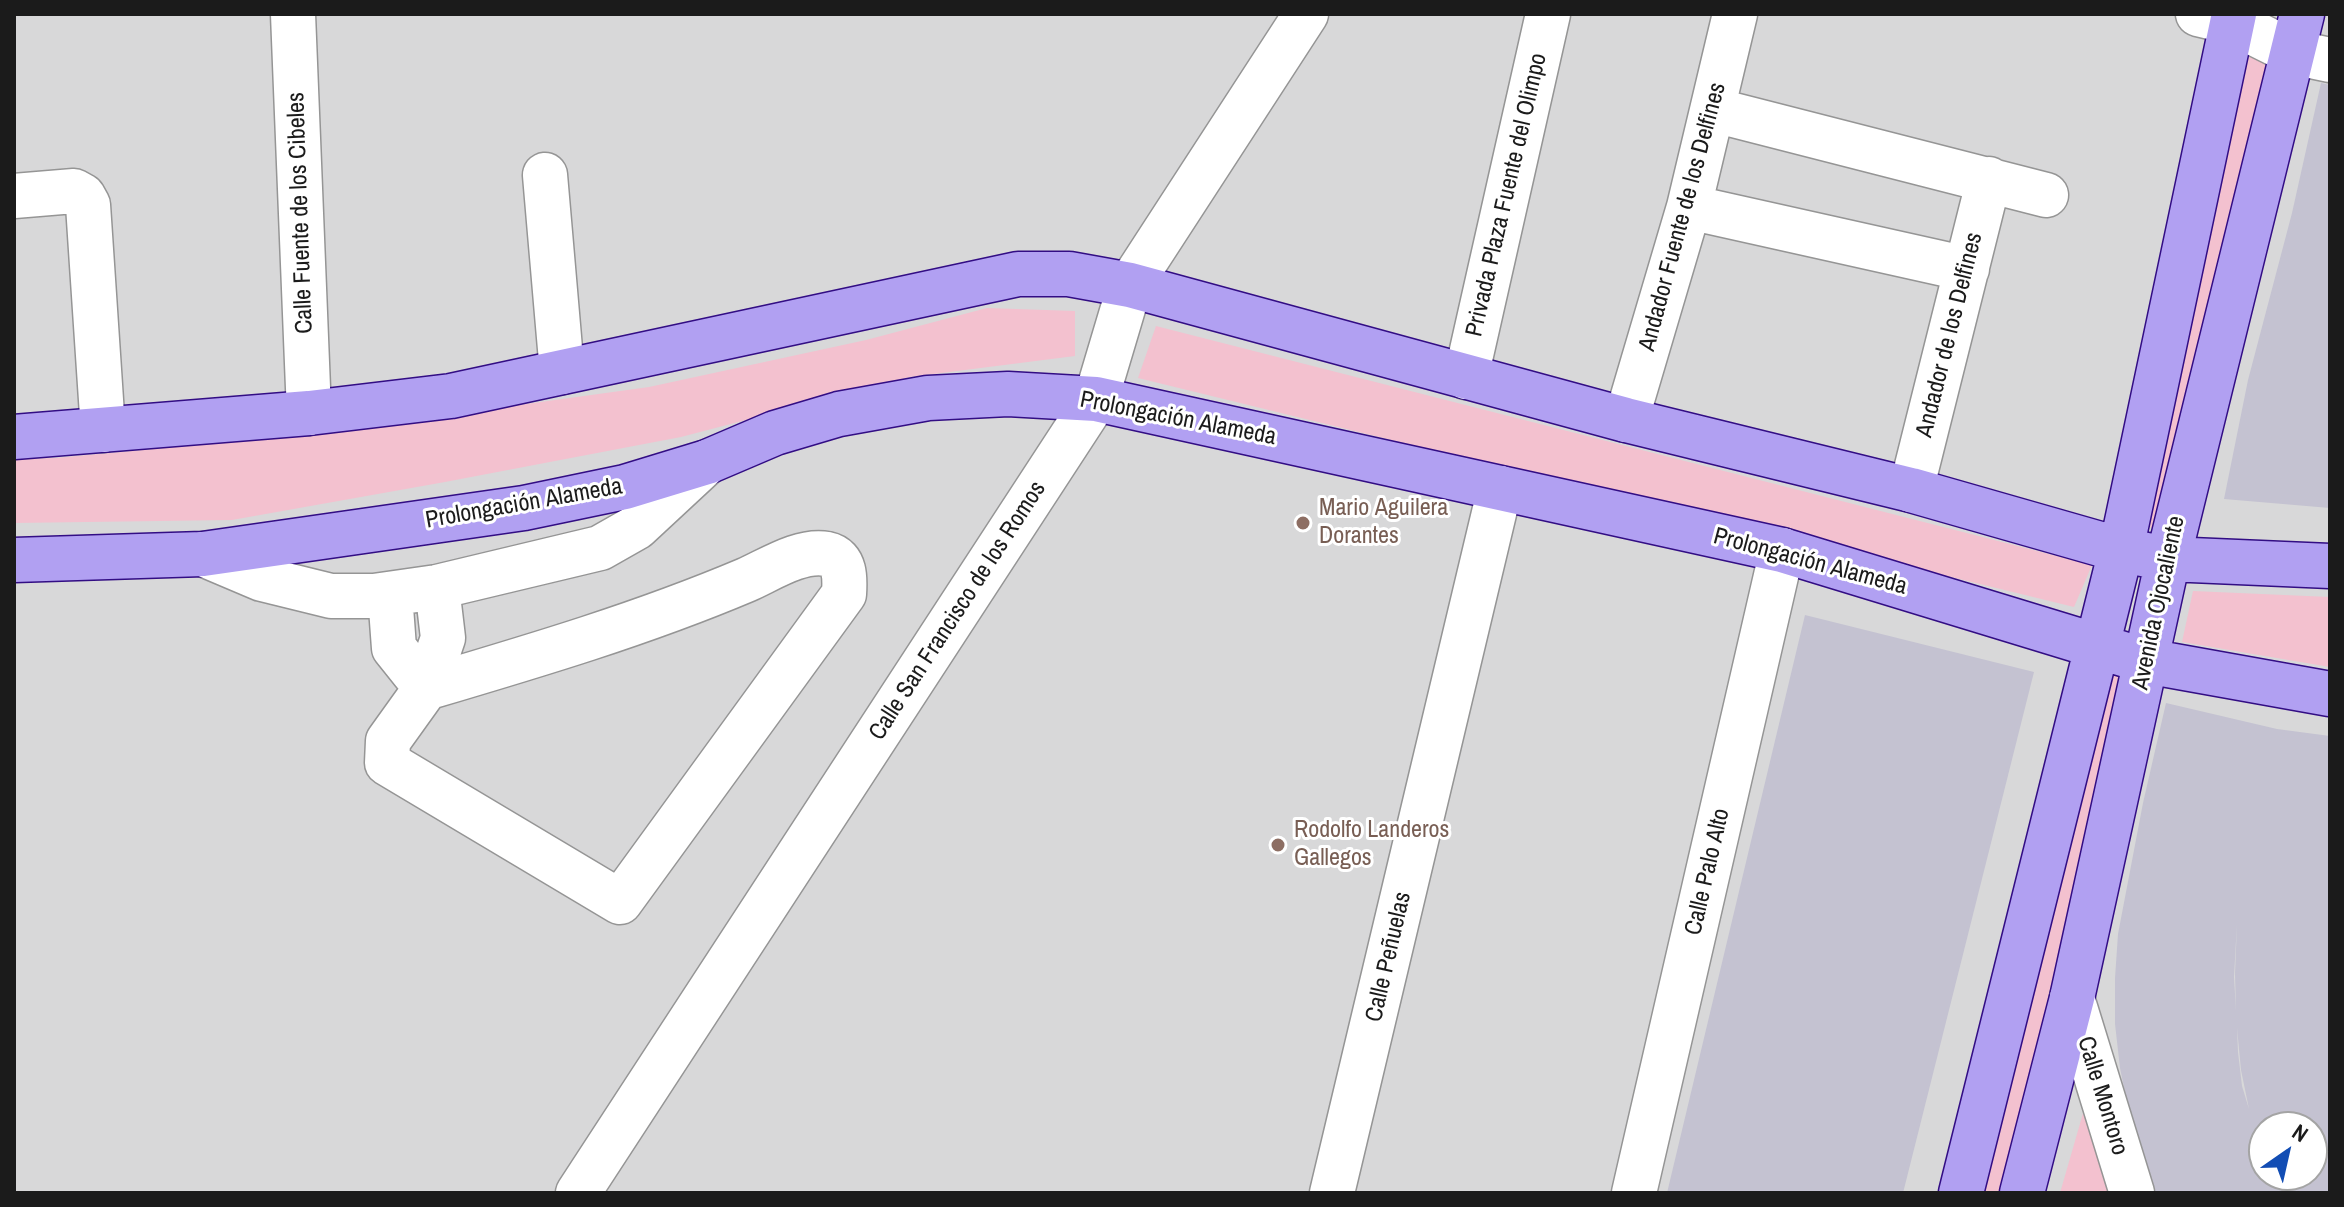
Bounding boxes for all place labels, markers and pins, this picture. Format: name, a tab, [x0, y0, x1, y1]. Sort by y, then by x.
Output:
place label: Mario Aguilera Dorantes	[1319, 495, 1448, 551]
marker: Mario Aguilera Dorantes	[1294, 514, 1312, 532]
place label: Rodolfo Landeros Gallegos	[1294, 817, 1449, 873]
marker: Rodolfo Landeros Gallegos	[1269, 836, 1287, 854]

